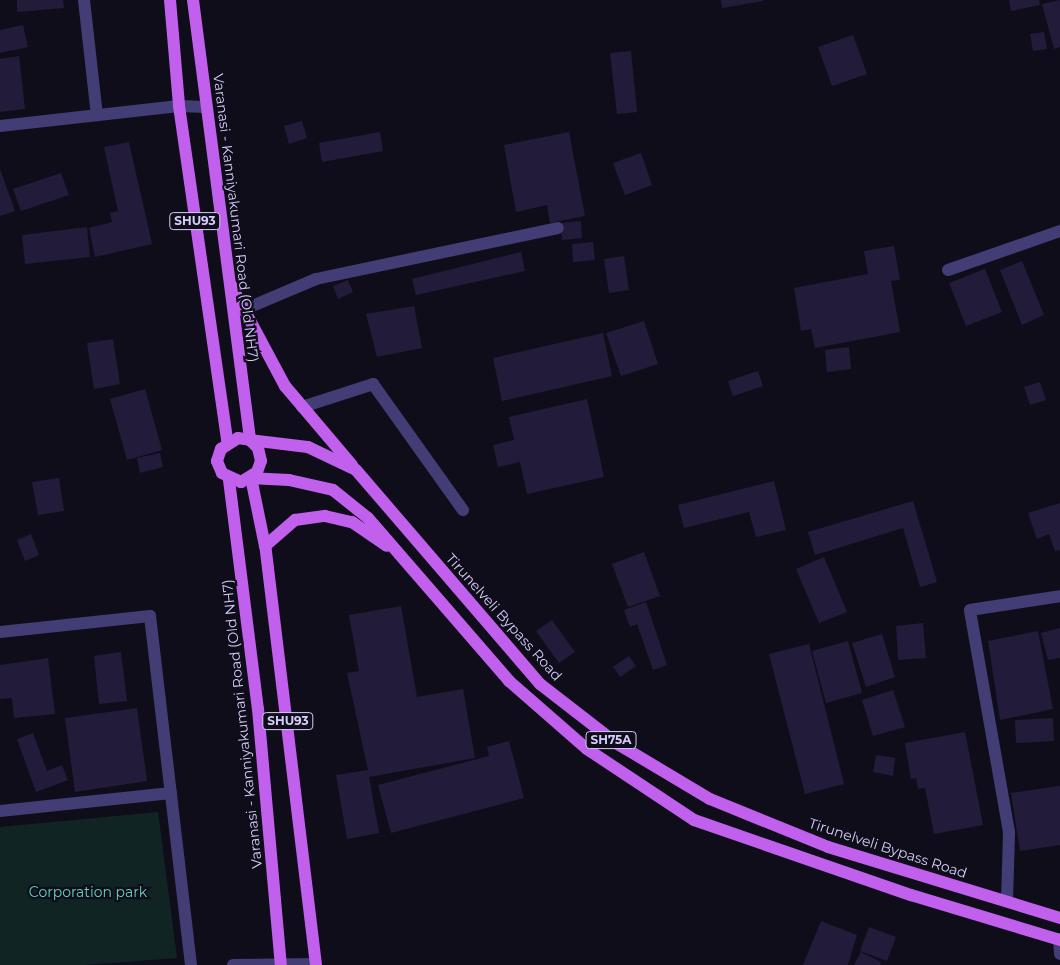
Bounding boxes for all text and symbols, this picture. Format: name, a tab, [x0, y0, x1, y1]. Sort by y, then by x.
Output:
street label: Varanasi - Kanniyakumari Road (Old NH7)	[210, 73, 262, 363]
road number: SHU93	[169, 212, 221, 230]
street label: Tirunelveli Bypass Road	[442, 550, 566, 684]
street label: Varanasi - Kanniyakumari Road (Old NH7)	[218, 579, 266, 869]
road number: SHU93	[262, 711, 314, 730]
road number: SH75A	[585, 730, 637, 750]
street label: Tirunelveli Bypass Road	[807, 814, 969, 882]
park label: Corporation park	[29, 884, 147, 900]

